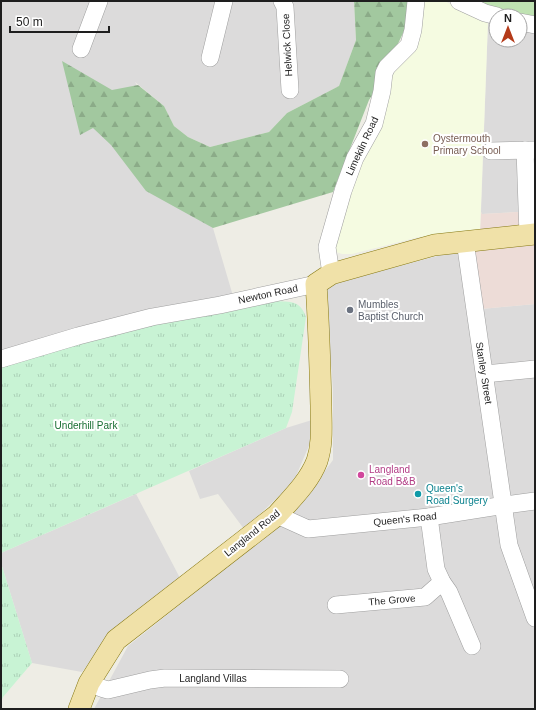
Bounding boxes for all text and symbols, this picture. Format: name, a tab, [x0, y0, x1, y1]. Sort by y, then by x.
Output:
scale bar	[10, 8, 109, 34]
north arrow	[488, 8, 528, 48]
text: N	[504, 12, 512, 24]
street label: Helwick Close	[280, 13, 294, 77]
text: 50 m	[16, 15, 43, 29]
street label: Limekiln Road	[344, 115, 380, 177]
place label: Oystermouth Primary School	[433, 133, 501, 156]
marker: Oystermouth Primary School	[420, 139, 430, 149]
street label: Newton Road	[237, 282, 299, 306]
place label: Mumbles Baptist Church	[358, 299, 424, 322]
marker: Mumbles Baptist Church	[345, 305, 355, 315]
street label: Stanley Street	[474, 341, 494, 405]
park label: Underhill Park	[55, 420, 118, 431]
place label: Langland Road B&B	[369, 464, 416, 487]
marker: Langland Road B&B	[356, 470, 366, 480]
place label: Queen's Road Surgery	[426, 483, 488, 506]
marker: Queen's Road Surgery	[413, 489, 423, 499]
street label: Langland Road	[222, 507, 282, 559]
street label: Queen's Road	[373, 510, 437, 528]
street label: The Grove	[368, 592, 416, 608]
street label: Langland Villas	[179, 673, 247, 684]

